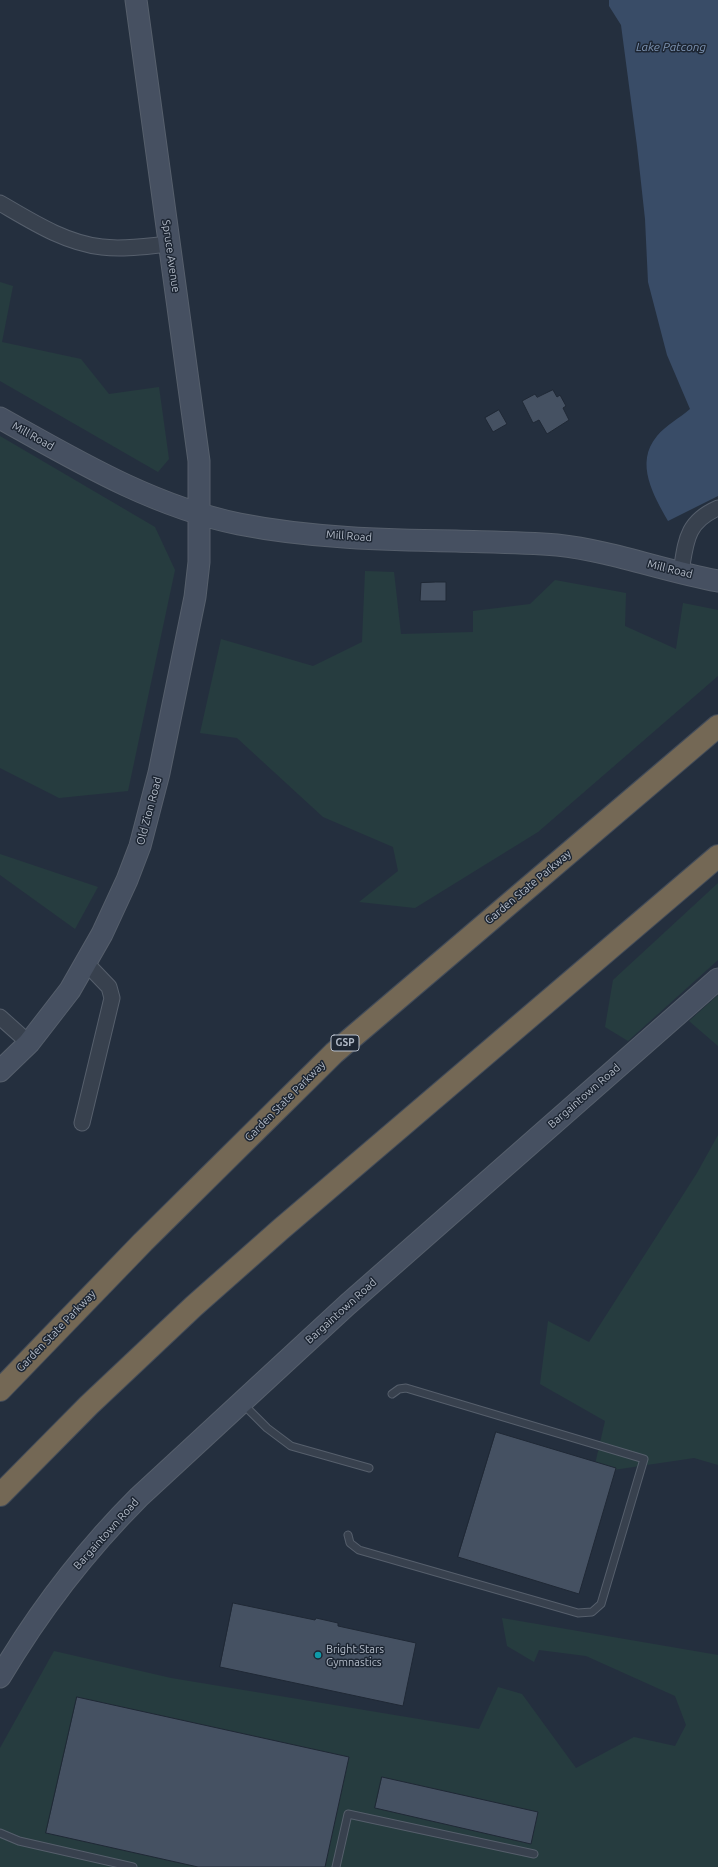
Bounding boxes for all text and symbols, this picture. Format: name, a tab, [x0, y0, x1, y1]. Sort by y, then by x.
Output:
water label: Lake Patcong	[636, 40, 706, 54]
street label: Spruce Avenue	[159, 219, 183, 293]
street label: Mill Road	[10, 419, 56, 453]
street label: Mill Road	[326, 528, 372, 544]
street label: Mill Road	[646, 557, 694, 581]
street label: Old Zion Road	[134, 775, 164, 847]
street label: Garden State Parkway	[482, 847, 574, 927]
road number: GSP	[331, 1035, 359, 1051]
street label: Garden State Parkway	[242, 1058, 328, 1144]
street label: Bargaintown Road	[545, 1061, 623, 1131]
street label: Bargaintown Road	[303, 1276, 379, 1346]
street label: Garden State Parkway	[14, 1287, 98, 1375]
street label: Bargaintown Road	[71, 1496, 141, 1572]
place label: Bright Stars Gymnastics	[326, 1642, 384, 1668]
marker: Bright Stars Gymnastics	[313, 1650, 323, 1660]

